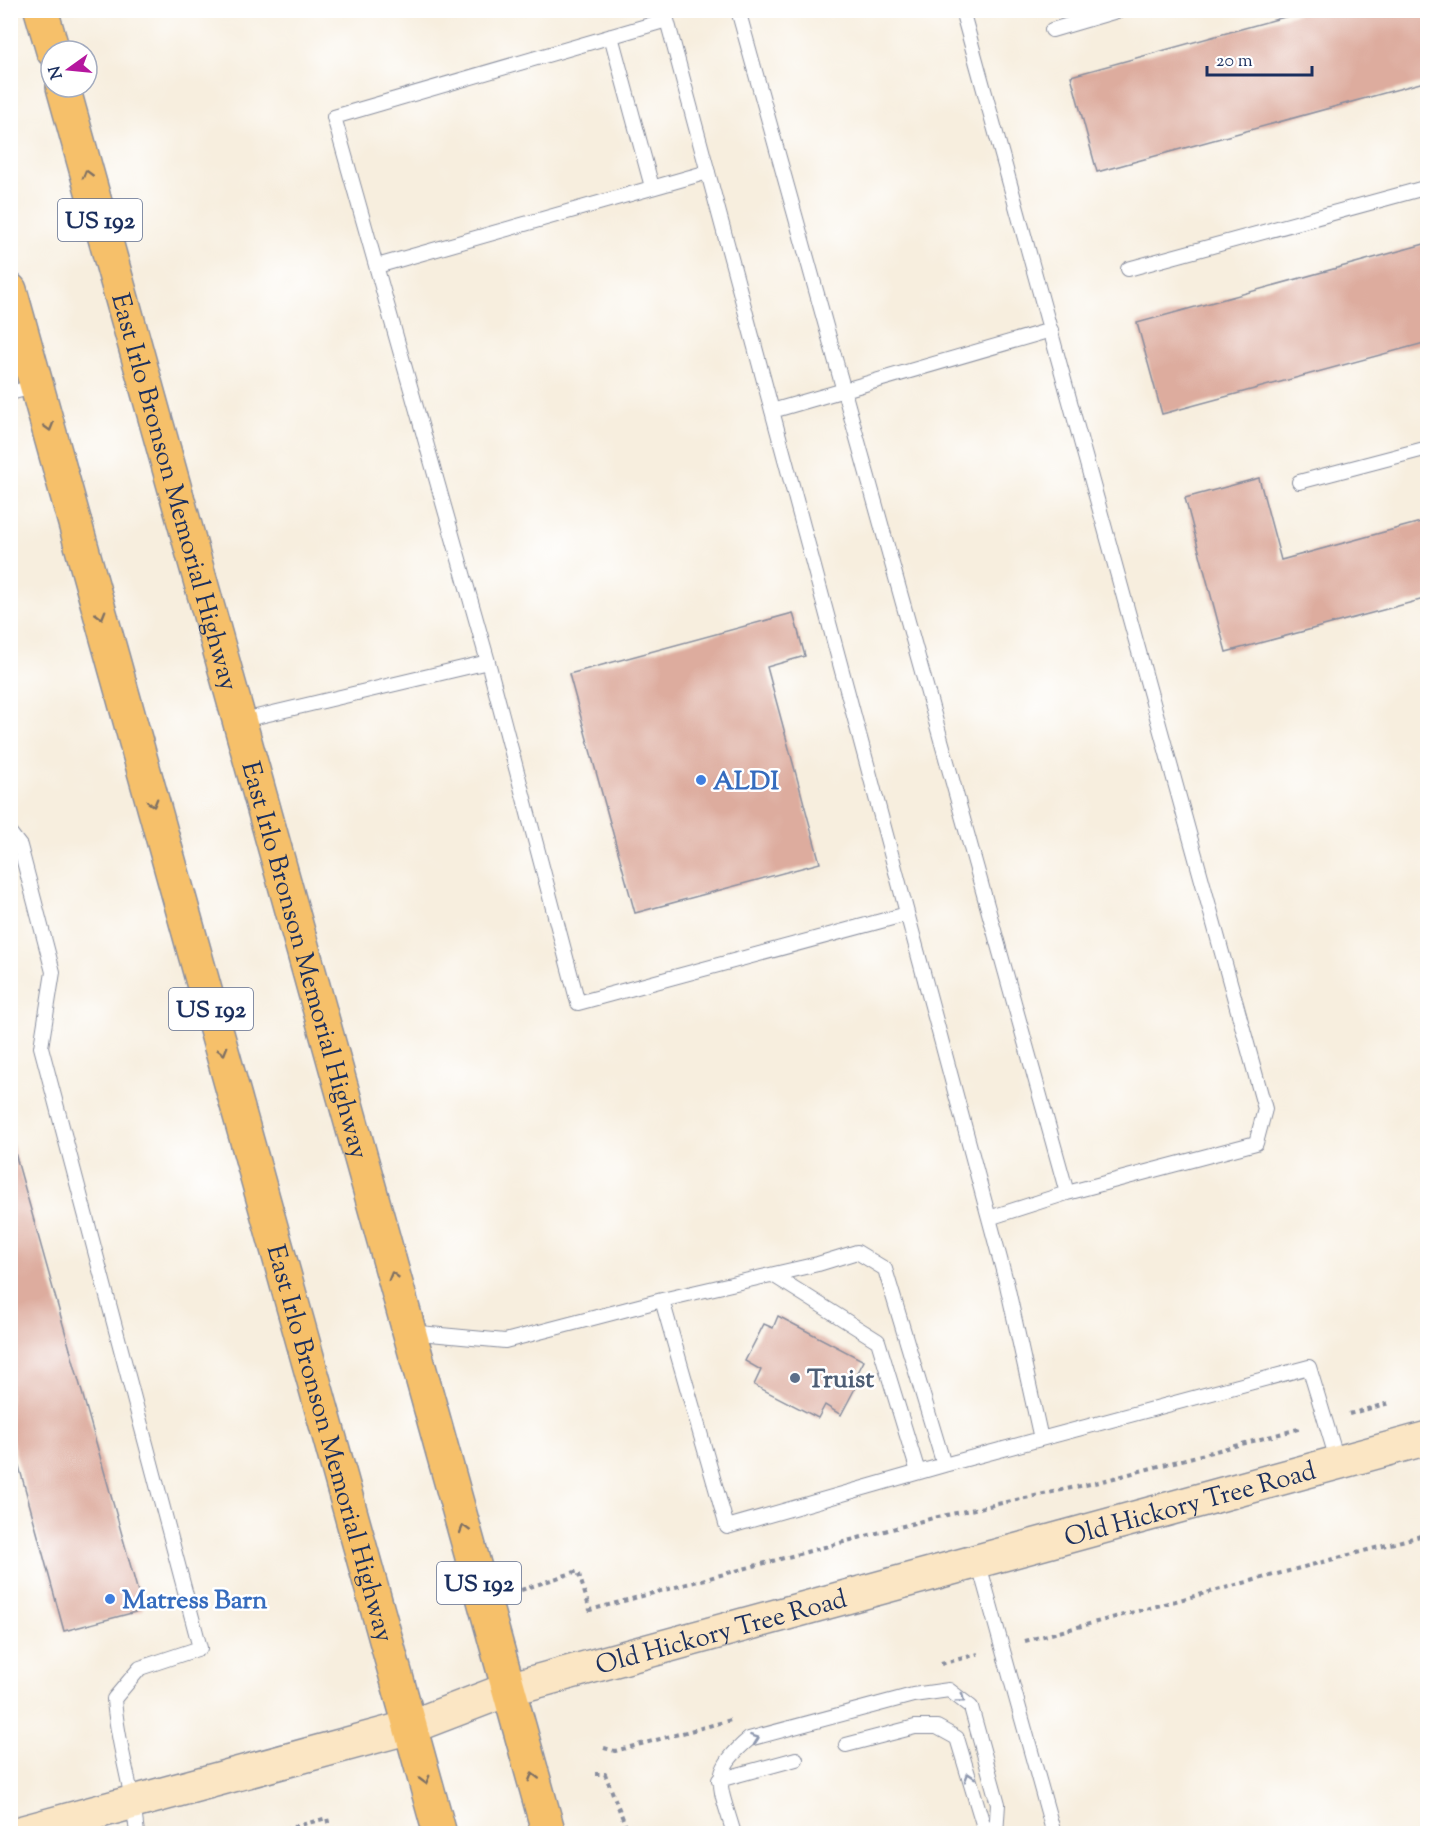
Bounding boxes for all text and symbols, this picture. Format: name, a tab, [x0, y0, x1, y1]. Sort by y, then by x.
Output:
north arrow	[39, 39, 99, 99]
scale bar	[1207, 39, 1312, 77]
text: 20 m	[1216, 49, 1253, 75]
text: N	[44, 63, 70, 81]
one-way arrow	[82, 169, 94, 180]
road number: US 192	[58, 199, 142, 241]
street label: East Irlo Bronson Memorial Highway	[100, 289, 246, 695]
one-way arrow	[41, 422, 54, 432]
one-way arrow	[94, 609, 106, 620]
street label: East Irlo Bronson Memorial Highway	[230, 758, 376, 1164]
place label: ALDI	[713, 764, 779, 801]
marker: ALDI	[694, 773, 708, 787]
one-way arrow	[146, 798, 159, 808]
road number: US 192	[169, 988, 253, 1030]
one-way arrow	[215, 1046, 228, 1056]
street label: East Irlo Bronson Memorial Highway	[256, 1241, 402, 1647]
one-way arrow	[388, 1271, 400, 1282]
place label: Truist	[807, 1362, 874, 1399]
marker: Truist	[788, 1371, 802, 1385]
street label: Old Hickory Tree Road	[1061, 1453, 1321, 1557]
one-way arrow	[459, 1524, 471, 1534]
road number: US 192	[437, 1562, 521, 1604]
street label: Old Hickory Tree Road	[592, 1581, 852, 1686]
place label: Matress Barn	[122, 1583, 268, 1620]
marker: Matress Barn	[103, 1592, 117, 1606]
one-way arrow	[955, 1692, 966, 1703]
one-way arrow	[749, 1733, 760, 1746]
one-way arrow	[528, 1772, 540, 1783]
one-way arrow	[964, 1773, 976, 1783]
one-way arrow	[418, 1775, 430, 1785]

